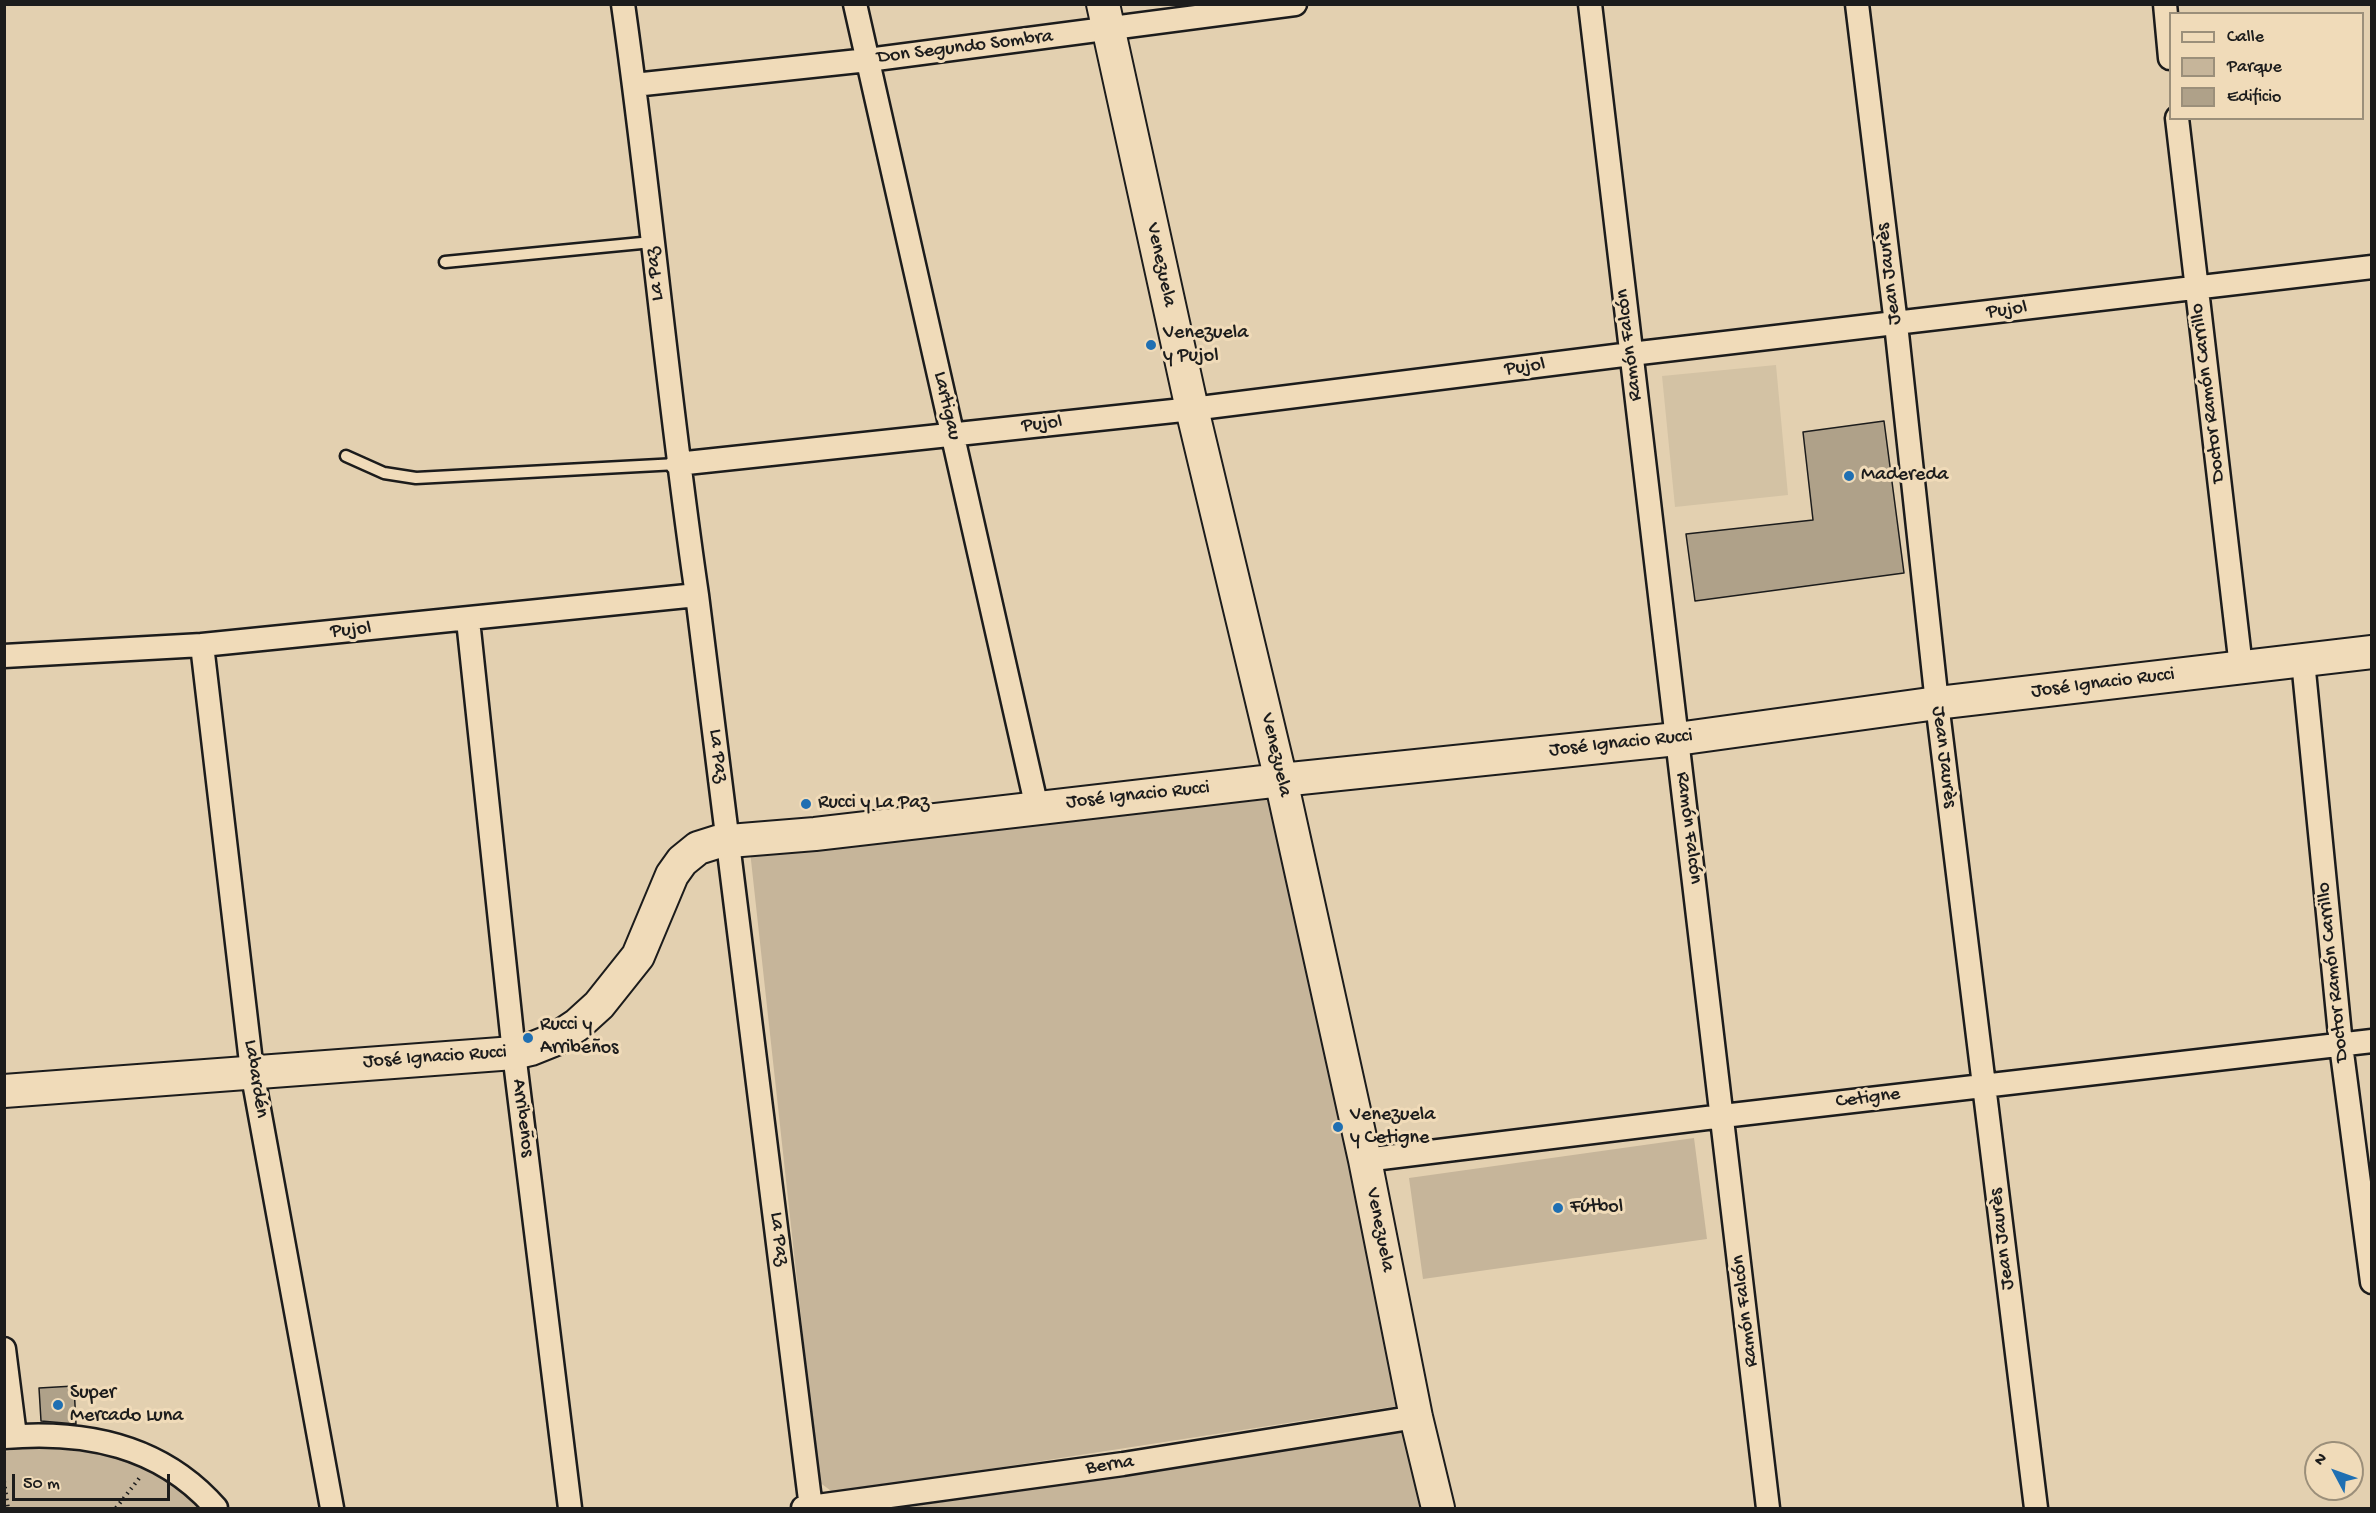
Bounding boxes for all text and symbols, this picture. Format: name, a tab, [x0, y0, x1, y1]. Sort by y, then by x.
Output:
legend	[2169, 12, 2364, 120]
street label: Don Segundo Sombra	[876, 25, 1054, 71]
text: Calle	[2227, 27, 2264, 48]
text: Parque	[2227, 57, 2282, 78]
text: Edificio	[2227, 87, 2281, 108]
street label: Venezuela	[1139, 221, 1181, 309]
street label: Jean Jaurès	[1872, 222, 1908, 326]
street label: La Paz	[641, 246, 671, 302]
street label: Ramón Falcón	[1611, 288, 1649, 402]
street label: Pujol	[1985, 297, 2029, 325]
street label: Doctor Ramón Carrillo	[2186, 302, 2232, 484]
place label: Venezuela y Pujol	[1163, 322, 1248, 369]
marker: Venezuela y Pujol	[1144, 338, 1158, 352]
street label: Pujol	[1503, 354, 1547, 382]
street label: Lartigau	[926, 369, 966, 443]
street label: Pujol	[1020, 411, 1064, 439]
place label: Madereda	[1861, 464, 1948, 488]
marker: Madereda	[1842, 469, 1856, 483]
street label: Pujol	[330, 617, 372, 645]
street label: José Ignacio Rucci	[2030, 663, 2176, 705]
street label: Jean Jaurès	[1925, 705, 1961, 809]
street label: Venezuela	[1254, 711, 1296, 799]
street label: José Ignacio Rucci	[1548, 725, 1694, 763]
street label: La Paz	[702, 728, 732, 784]
street label: Ramón Falcón	[1669, 771, 1707, 885]
street label: José Ignacio Rucci	[1065, 777, 1211, 815]
place label: Rucci y La Paz	[818, 792, 929, 816]
marker: Rucci y La Paz	[799, 797, 813, 811]
street label: Doctor Ramón Carrillo	[2313, 881, 2355, 1063]
place label: Rucci y Arribeños	[540, 1014, 618, 1061]
marker: Rucci y Arribeños	[521, 1031, 535, 1045]
street label: Labardén	[237, 1038, 273, 1120]
street label: José Ignacio Rucci	[362, 1041, 508, 1075]
street label: Arribeños	[505, 1078, 539, 1158]
street label: Cetigne	[1834, 1083, 1902, 1115]
place label: Venezuela y Cetigne	[1350, 1104, 1435, 1151]
marker: Venezuela y Cetigne	[1331, 1120, 1345, 1134]
street label: Venezuela	[1359, 1186, 1399, 1274]
street label: Jean Jaurès	[1985, 1187, 2021, 1291]
place label: Fútbol	[1570, 1196, 1623, 1220]
marker: Fútbol	[1551, 1201, 1565, 1215]
street label: La Paz	[763, 1211, 793, 1267]
street label: Ramón Falcón	[1727, 1254, 1765, 1368]
place label: Super Mercado Luna	[70, 1382, 183, 1429]
marker: Super Mercado Luna	[51, 1398, 65, 1412]
north arrow	[2304, 1441, 2364, 1501]
text: N	[2311, 1450, 2332, 1470]
street label: Berna	[1084, 1451, 1136, 1481]
scale bar	[15, 1462, 172, 1500]
text: 50 m	[23, 1474, 60, 1495]

